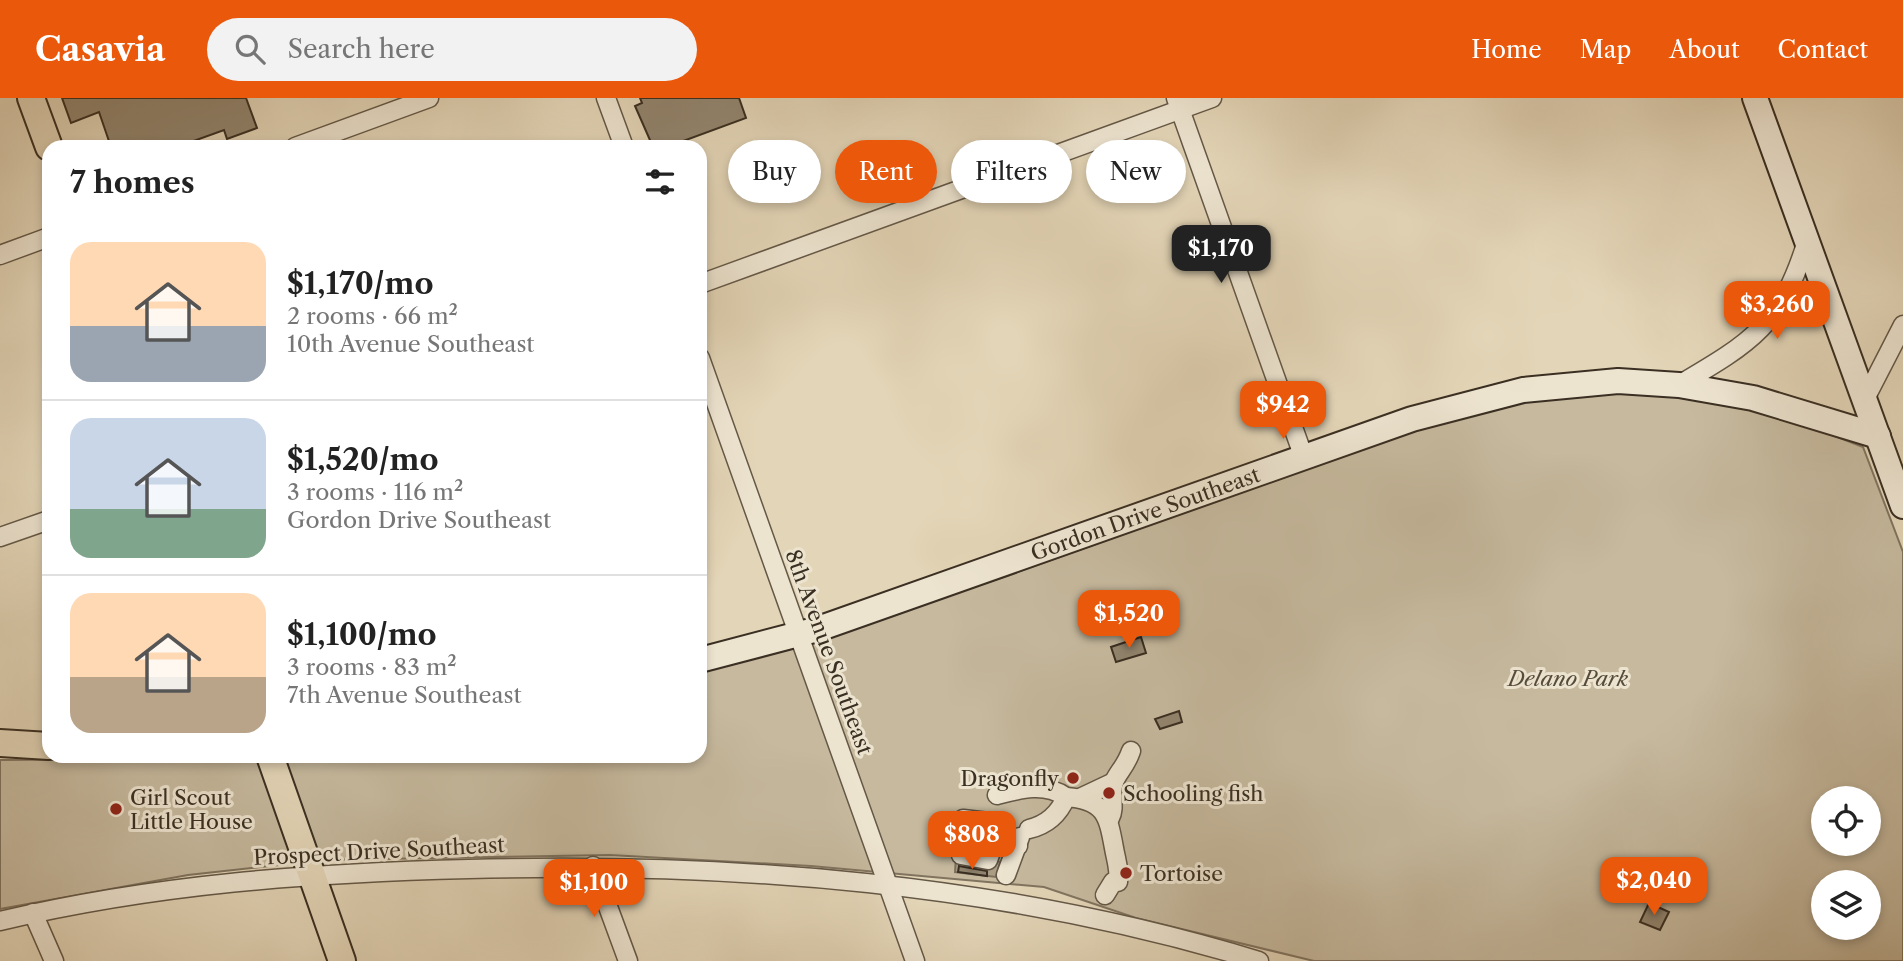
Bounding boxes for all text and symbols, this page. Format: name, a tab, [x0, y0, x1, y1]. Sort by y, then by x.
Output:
search box	[207, 18, 697, 81]
text: Casavia	[35, 29, 165, 70]
icon: search	[231, 30, 269, 68]
text: Search here	[287, 33, 435, 65]
text: Home	[1471, 35, 1542, 64]
text: Map	[1580, 35, 1631, 64]
text: About	[1669, 35, 1740, 64]
text: Contact	[1778, 35, 1868, 64]
chip: Buy	[728, 140, 821, 203]
chip: Rent	[835, 140, 937, 203]
chip: Filters	[951, 140, 1072, 203]
chip: New	[1086, 140, 1186, 203]
icon: filters	[641, 163, 679, 201]
text: 7 homes	[70, 164, 195, 201]
pin: $1,170	[1164, 226, 1278, 285]
text: $1,170	[1188, 234, 1254, 262]
text: $1,170/mo	[287, 265, 433, 302]
icon: home	[126, 270, 210, 354]
pin: $3,260	[1720, 282, 1834, 341]
text: $3,260	[1740, 290, 1814, 318]
text: 2 rooms · 66 m²	[287, 302, 458, 330]
text: 10th Avenue Southeast	[287, 330, 534, 358]
pin: $942	[1242, 382, 1324, 441]
text: $942	[1256, 390, 1310, 418]
text: $1,520/mo	[287, 441, 439, 478]
icon: home	[126, 446, 210, 530]
street label: Gordon Drive Southeast	[1027, 461, 1264, 565]
text: 3 rooms · 116 m²	[287, 478, 463, 506]
text: Gordon Drive Southeast	[287, 506, 551, 534]
street label: 8th Avenue Southeast	[780, 546, 878, 758]
pin: $1,520	[1072, 590, 1186, 650]
text: $1,520	[1094, 599, 1164, 627]
text: $1,100/mo	[287, 616, 437, 653]
icon: home	[126, 621, 210, 705]
text: 3 rooms · 83 m²	[287, 653, 457, 681]
park label: Delano Park	[1506, 666, 1628, 691]
text: 7th Avenue Southeast	[287, 681, 522, 709]
place label: Dragonfly	[960, 766, 1059, 791]
marker: Dragonfly	[1065, 770, 1081, 786]
place label: Schooling fish	[1123, 781, 1264, 806]
place label: Girl Scout Little House	[130, 785, 253, 834]
marker: Schooling fish	[1101, 785, 1117, 801]
map controls	[1811, 786, 1881, 940]
button: locate	[1811, 786, 1881, 856]
marker: Girl Scout Little House	[108, 801, 124, 817]
pin: $808	[931, 812, 1013, 871]
text: $808	[944, 820, 1000, 848]
street label: Prospect Drive Southeast	[253, 832, 506, 870]
pin: $2,040	[1597, 858, 1711, 917]
pin: $1,100	[537, 860, 651, 919]
place label: Tortoise	[1140, 861, 1223, 886]
marker: Tortoise	[1118, 865, 1134, 881]
text: $2,040	[1616, 866, 1692, 894]
text: $1,100	[560, 868, 628, 896]
button: layers	[1811, 870, 1881, 940]

